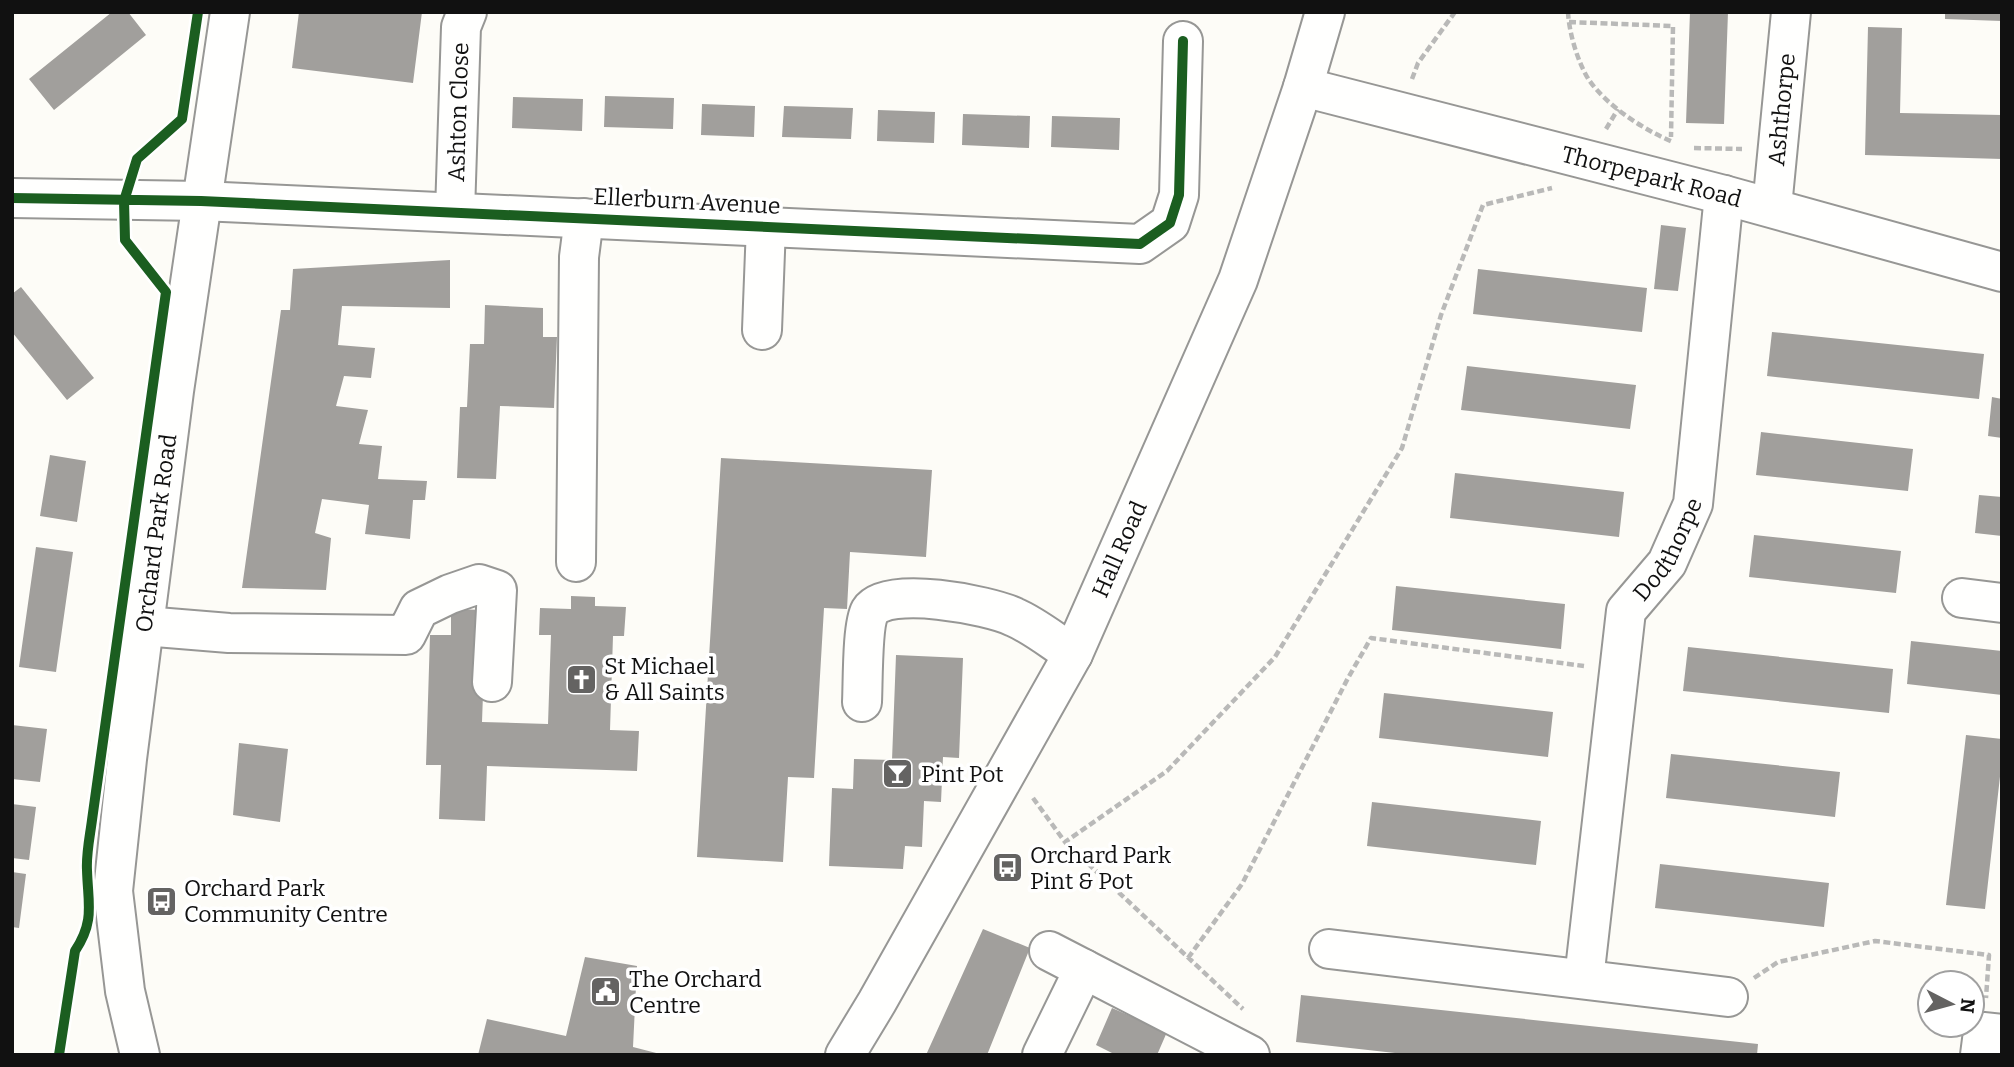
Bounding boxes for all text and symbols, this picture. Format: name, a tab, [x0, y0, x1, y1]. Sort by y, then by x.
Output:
street label: Ashton Close	[442, 42, 474, 182]
street label: Ashthorpe	[1762, 52, 1801, 167]
street label: Thorpepark Road	[1559, 140, 1745, 213]
street label: Ellerburn Avenue	[593, 182, 781, 220]
street label: Orchard Park Road	[129, 432, 182, 634]
street label: Dodthorpe	[1627, 493, 1708, 606]
street label: Hall Road	[1086, 496, 1153, 602]
place label: St Michael & All Saints	[604, 652, 725, 706]
church icon: St Michael & All Saints	[564, 662, 598, 696]
bar icon: Pint Pot	[881, 757, 915, 791]
place label: Pint Pot	[921, 760, 1004, 788]
place label: Orchard Park Pint & Pot	[1030, 841, 1171, 895]
bus stop icon: Orchard Park Pint & Pot	[990, 851, 1024, 885]
place label: Orchard Park Community Centre	[184, 874, 388, 928]
bus stop icon: Orchard Park Community Centre	[144, 884, 178, 918]
place label: The Orchard Centre	[629, 965, 762, 1019]
north arrow	[1916, 969, 1986, 1039]
public building icon: The Orchard Centre	[589, 975, 623, 1009]
text: N	[1955, 997, 1980, 1015]

